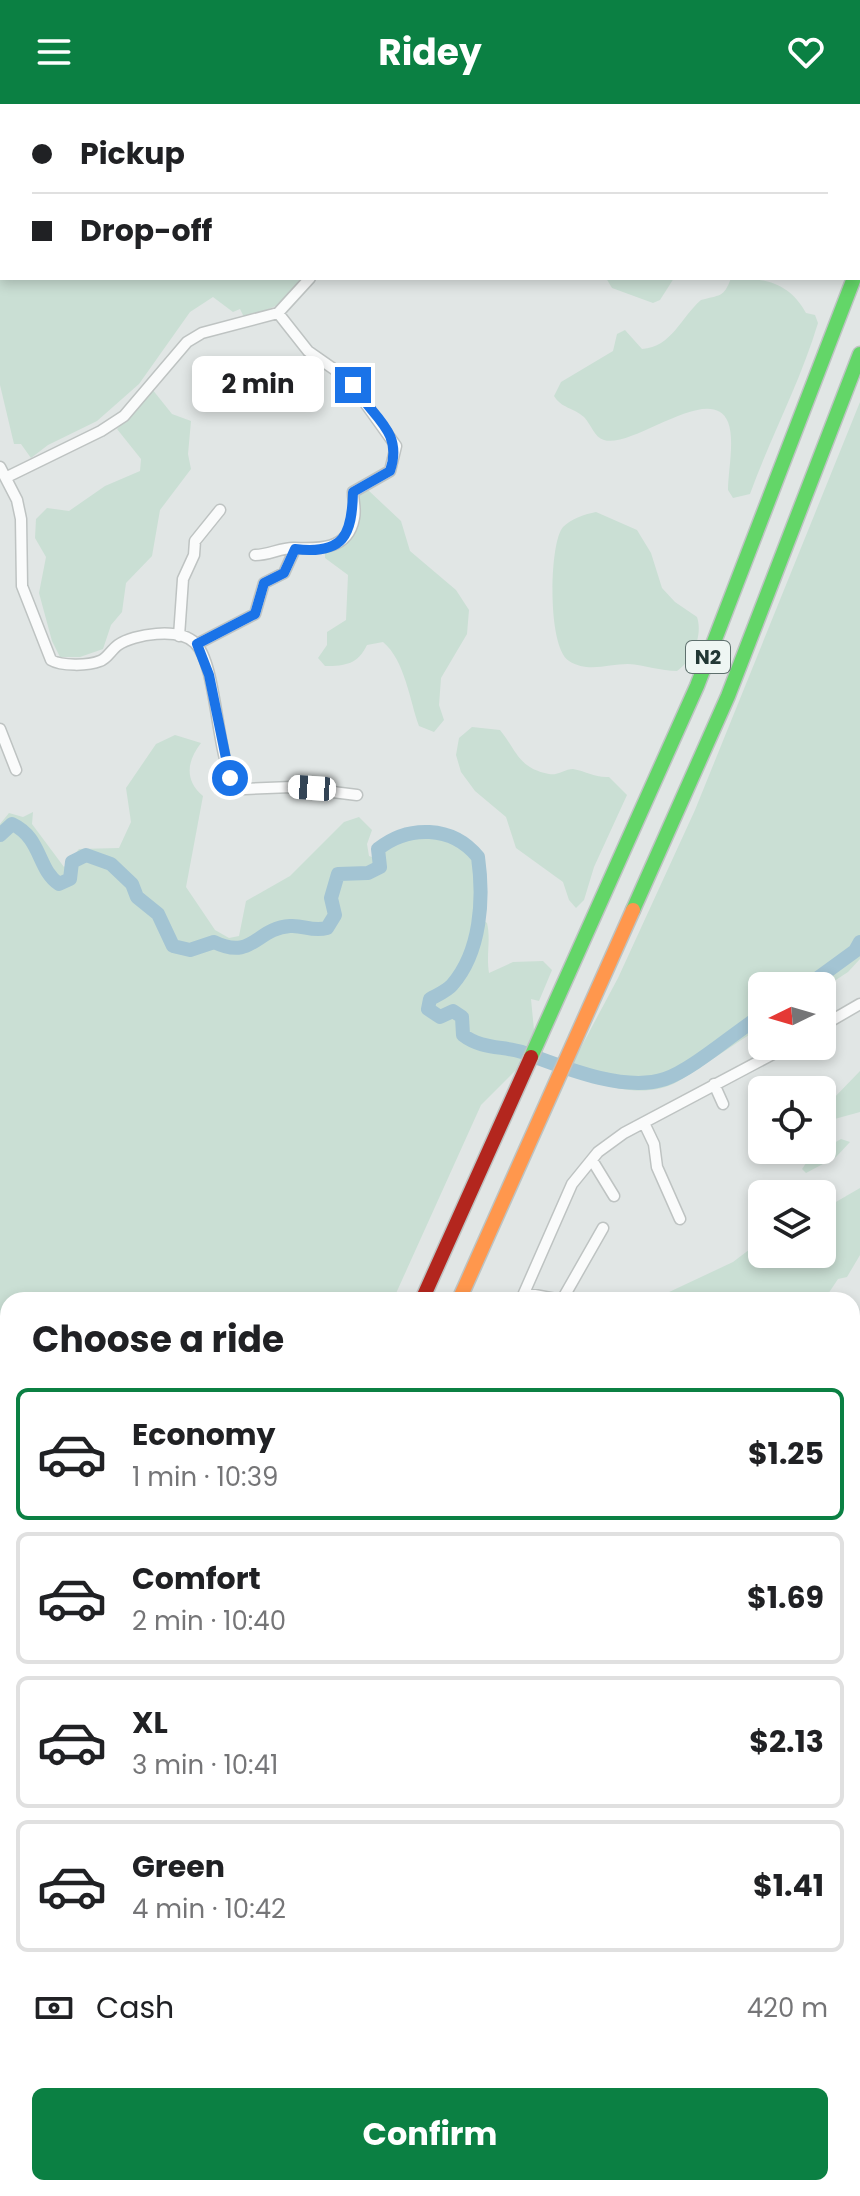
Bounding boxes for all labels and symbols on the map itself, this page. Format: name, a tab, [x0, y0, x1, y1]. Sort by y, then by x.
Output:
callout: 2 min	[193, 357, 325, 413]
route end	[335, 367, 371, 403]
road number: N2	[686, 641, 730, 673]
route start	[212, 760, 248, 796]
car	[287, 774, 337, 802]
north arrow	[748, 972, 836, 1060]

